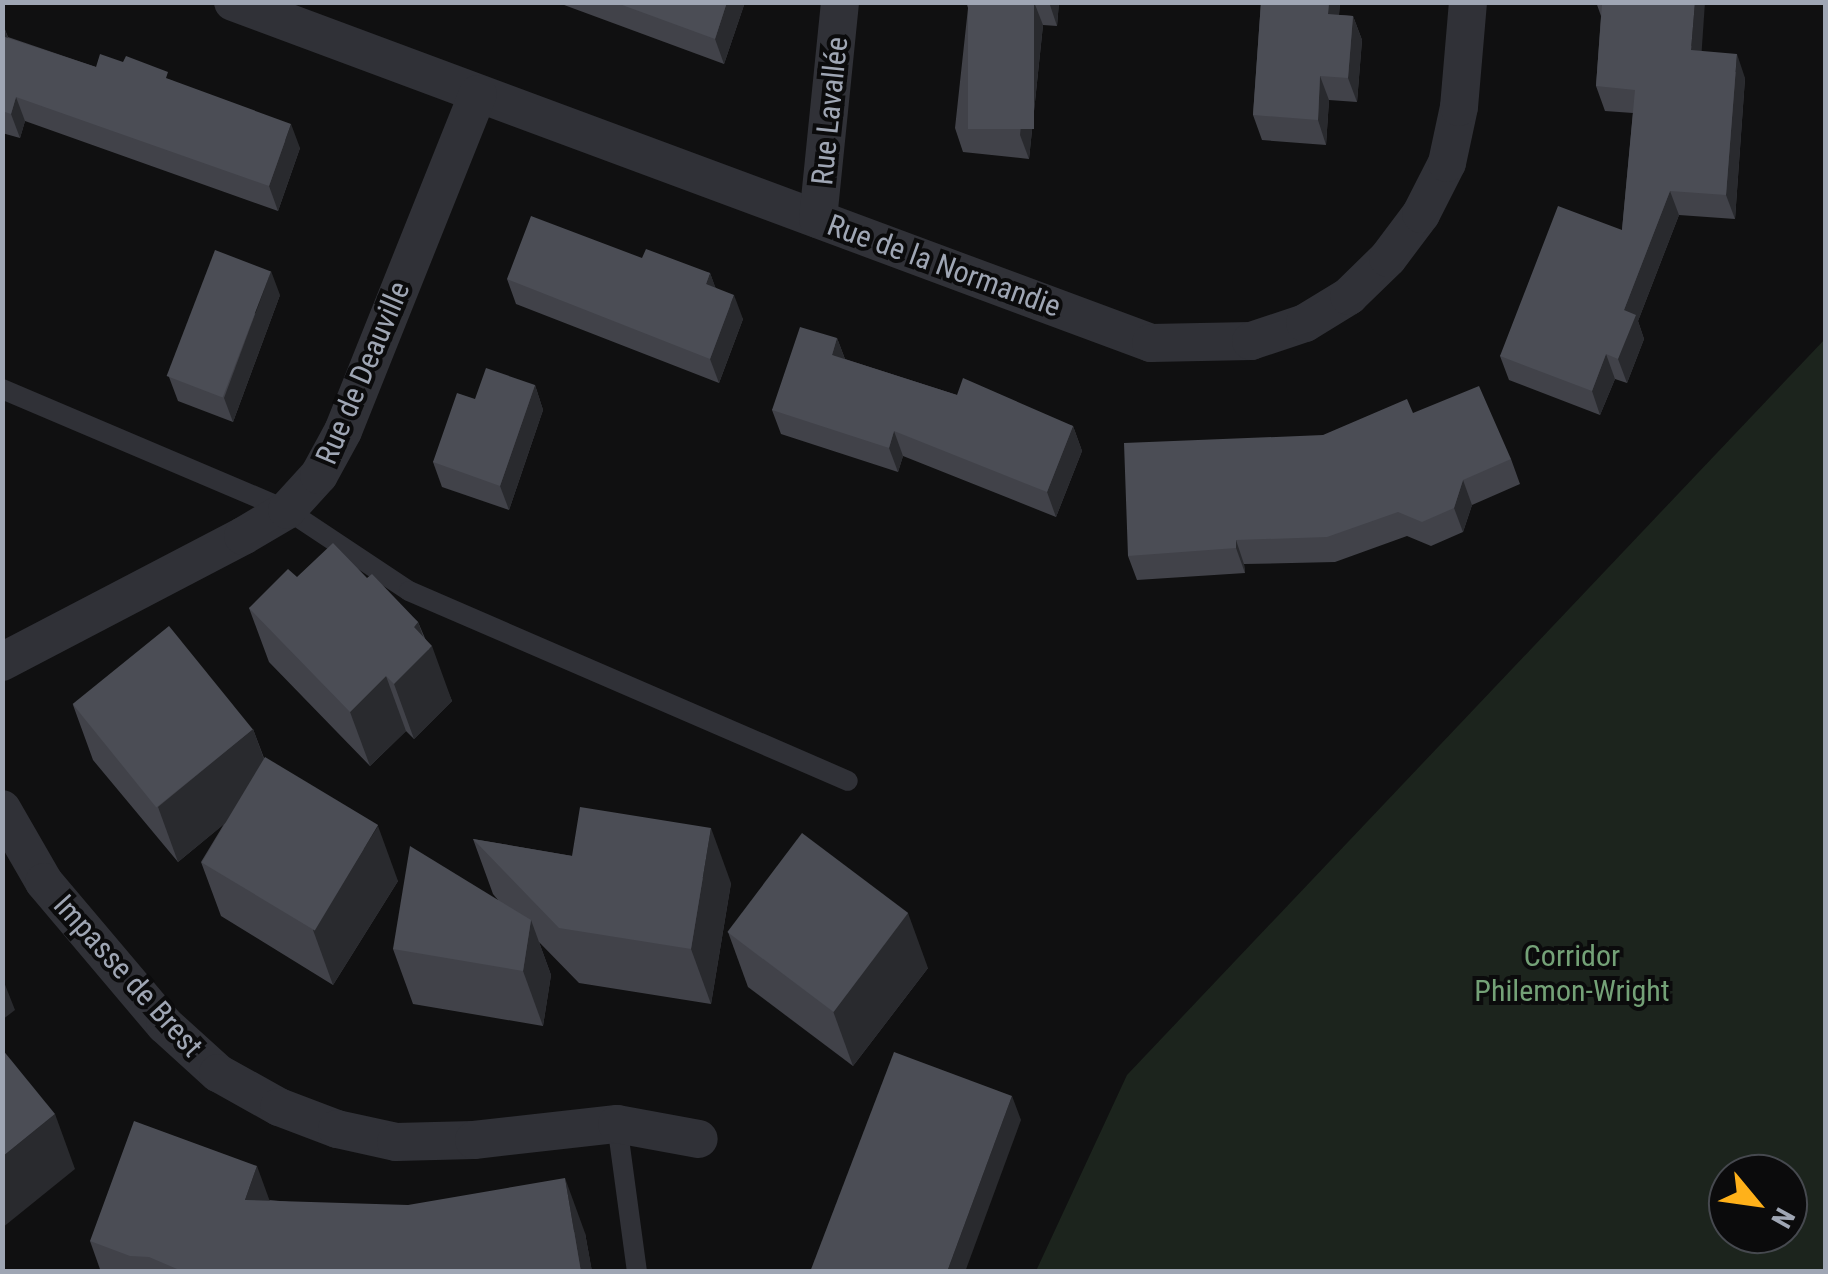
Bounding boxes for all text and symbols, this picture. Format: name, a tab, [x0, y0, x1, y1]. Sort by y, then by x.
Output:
street label: Rue Lavallée	[804, 35, 856, 187]
street label: Rue de la Normandie	[823, 207, 1065, 325]
street label: Rue de Deauville	[308, 276, 418, 470]
street label: Impasse de Brest	[46, 888, 210, 1064]
park label: Corridor Philemon-Wright	[1474, 938, 1670, 1008]
north arrow	[1708, 1154, 1808, 1254]
text: N	[1764, 1202, 1802, 1233]

